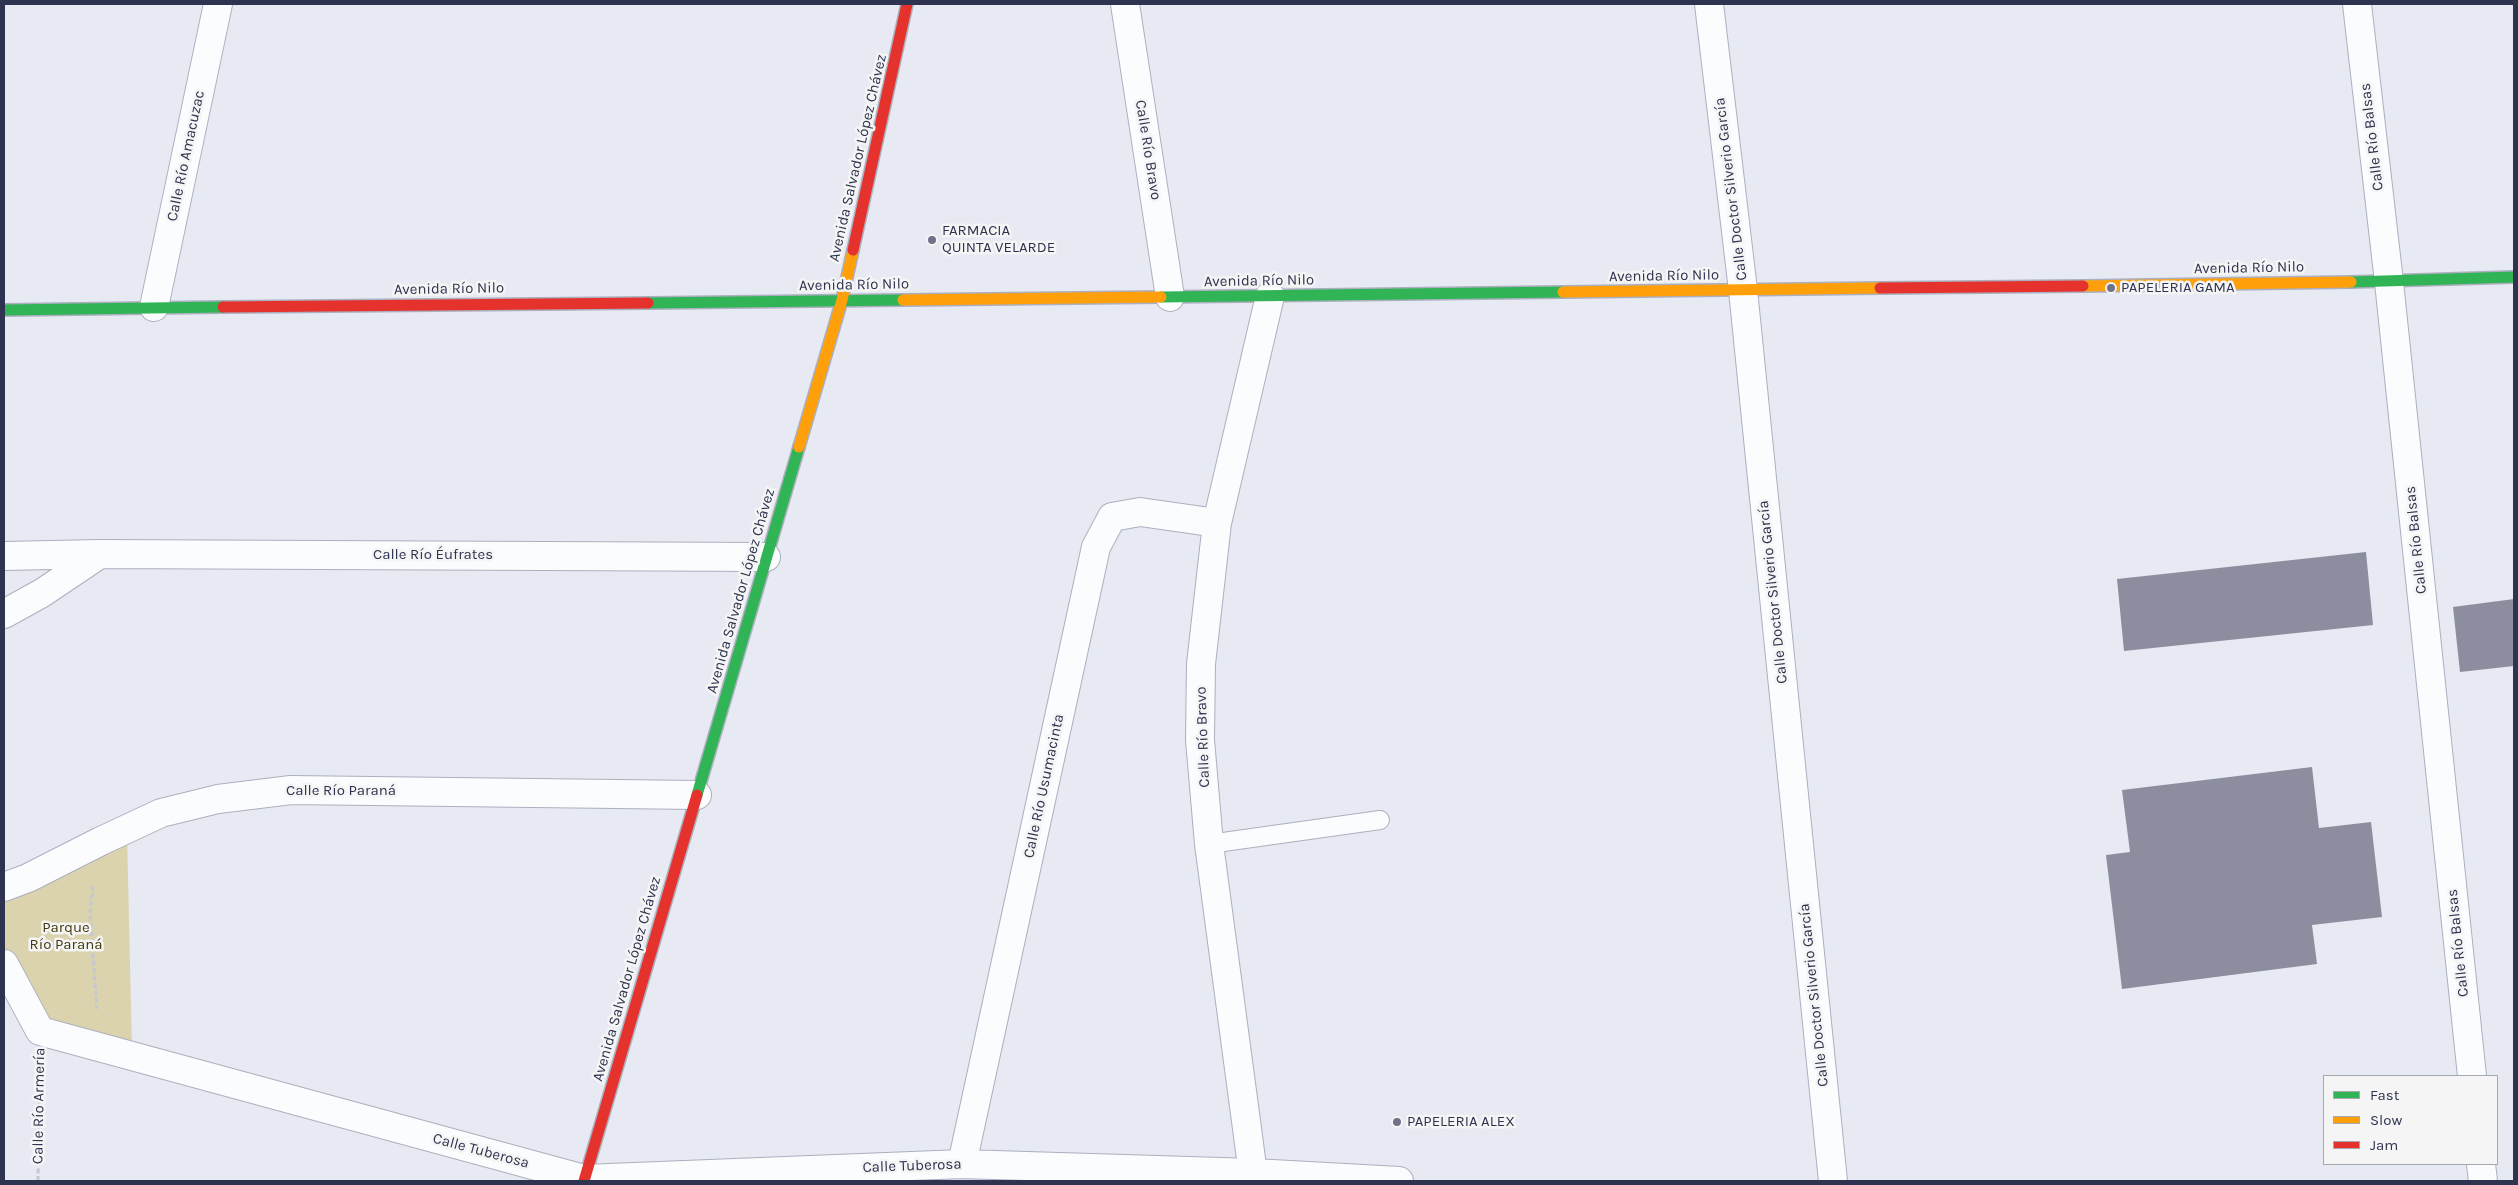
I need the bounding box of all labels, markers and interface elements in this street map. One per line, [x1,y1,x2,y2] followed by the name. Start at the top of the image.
[825,53,891,263] street label: Avenida Salvador López Chávez
[2356,82,2388,192] street label: Calle Río Balsas
[163,89,209,223] street label: Calle Río Amacuzac
[1711,96,1751,282] street label: Calle Doctor Silverio García
[1131,99,1165,201] street label: Calle Río Bravo
[942,222,1055,257] place label: FARMACIA QUINTA VELARDE
[926,234,938,246] marker: FARMACIA QUINTA VELARDE
[2194,258,2304,278] street label: Avenida Río Nilo
[1609,266,1719,286] street label: Avenida Río Nilo
[1204,271,1314,291] street label: Avenida Río Nilo
[799,275,909,295] street label: Avenida Río Nilo
[394,279,504,299] street label: Avenida Río Nilo
[2121,279,2235,297] place label: PAPELERIA GAMA
[2105,282,2117,294] marker: PAPELERIA GAMA
[2401,485,2431,595] street label: Calle Río Balsas
[703,486,779,696] street label: Avenida Salvador López Chávez
[1754,499,1792,685] street label: Calle Doctor Silverio García
[373,546,493,564] street label: Calle Río Éufrates
[1192,686,1214,788] street label: Calle Río Bravo
[1020,712,1068,860] street label: Calle Río Usumacinta
[286,782,396,800] street label: Calle Río Paraná
[589,874,665,1084] street label: Avenida Salvador López Chávez
[2443,888,2473,998] street label: Calle Río Balsas
[1795,902,1833,1088] street label: Calle Doctor Silverio García
[30,919,102,954] park label: Parque Río Paraná
[29,1048,49,1164] street label: Calle Río Armería
[2323,1075,2498,1165] legend
[2370,1086,2399,1104] text: Fast
[2370,1111,2402,1129] text: Slow
[1407,1113,1515,1131] place label: PAPELERIA ALEX
[1391,1116,1403,1128] marker: PAPELERIA ALEX
[431,1129,531,1173] street label: Calle Tuberosa
[2370,1136,2398,1154] text: Jam
[862,1155,962,1177] street label: Calle Tuberosa

